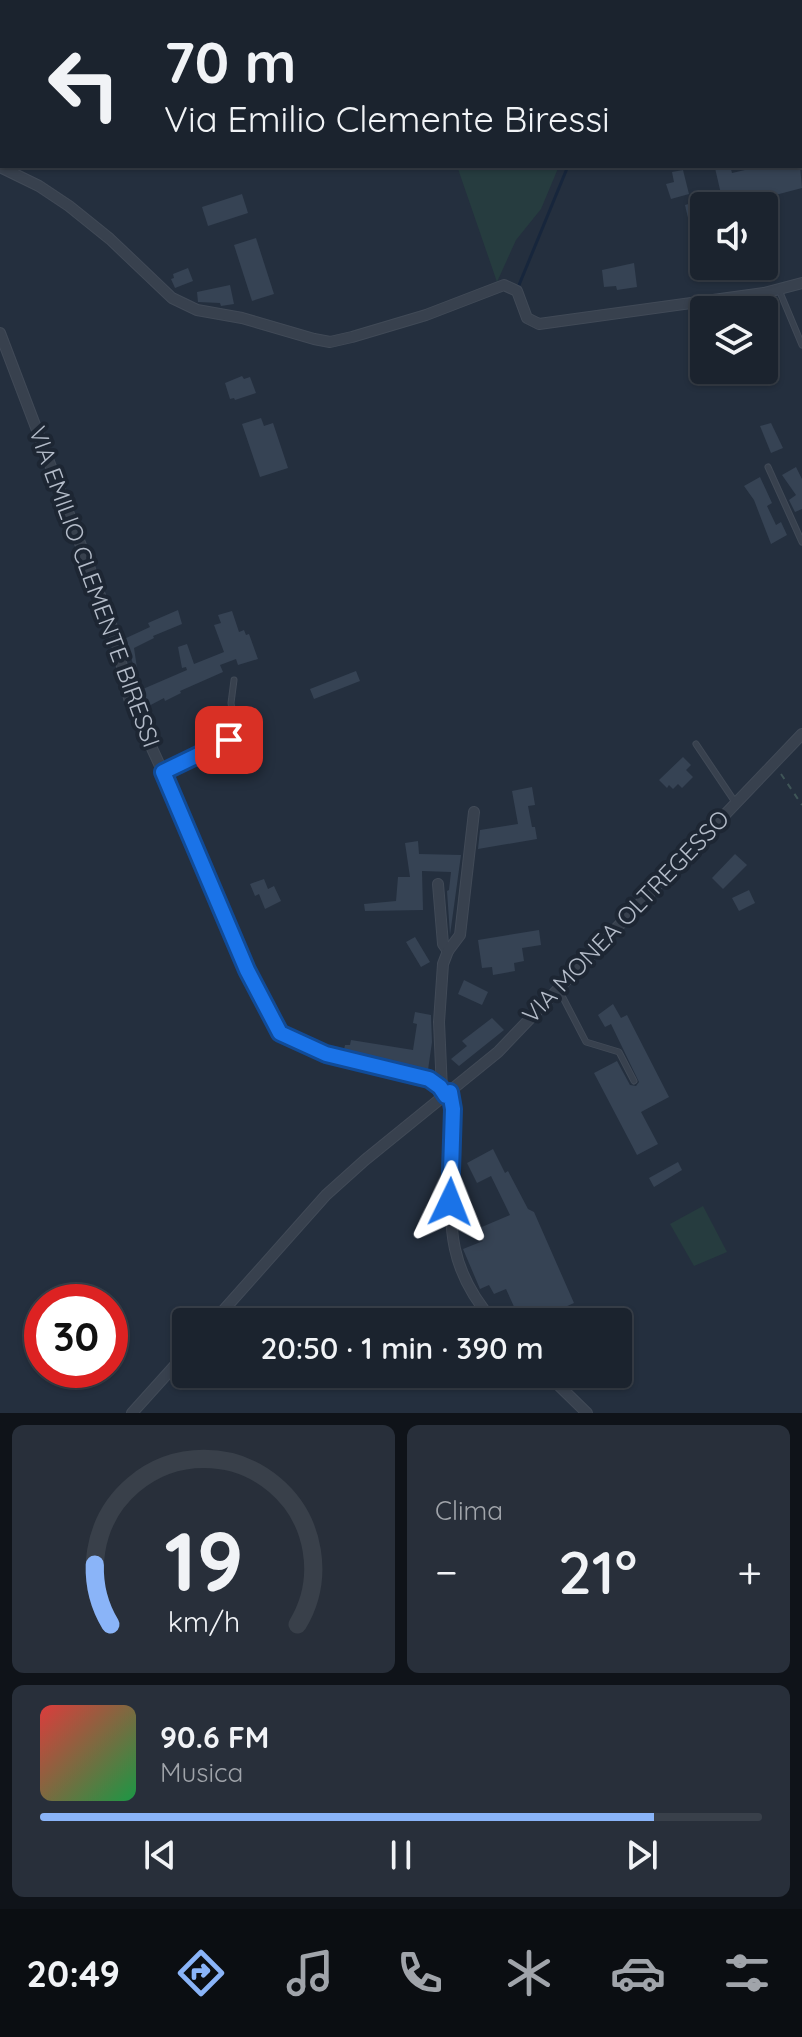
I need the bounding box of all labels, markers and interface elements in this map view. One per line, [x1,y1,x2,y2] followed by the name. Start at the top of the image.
[164,27,296,97] text: 70 m
[32,32,136,136] icon: left
[164,96,610,141] text: Via Emilio Clemente Biressi
[690,192,778,384] map controls
[690,192,778,280] button: sound
[690,296,778,384] button: layers
[23,422,167,751] street label: VIA EMILIO CLEMENTE BIRESSI
[195,706,263,774] pin
[207,718,251,762] icon: arrive
[515,803,735,1029] street label: VIA MONEA OLTREGESSO
[408,1160,492,1244] position arrow
[24,1284,128,1388] speed limit sign: 30
[261,1329,543,1367] text: 20:50 · 1 min · 390 m
[435,1494,503,1527] text: Clima
[164,1508,243,1612] text: 19
[558,1534,637,1609] text: 21°
[435,1544,458,1599] text: −
[737,1544,762,1599] text: +
[167,1603,240,1639] text: km/h
[160,1718,269,1756] text: 90.6 FM
[160,1756,243,1789] text: Musica
[138,1833,182,1877] icon: previous
[379,1833,423,1877] icon: pause
[620,1833,664,1877] icon: next
[173,1945,229,2001] icon: directions
[282,1945,338,2001] icon: music
[392,1945,448,2001] icon: phone
[501,1945,557,2001] icon: climate
[610,1945,666,2001] icon: car
[719,1945,775,2001] icon: filters
[27,1951,120,1996] text: 20:49

